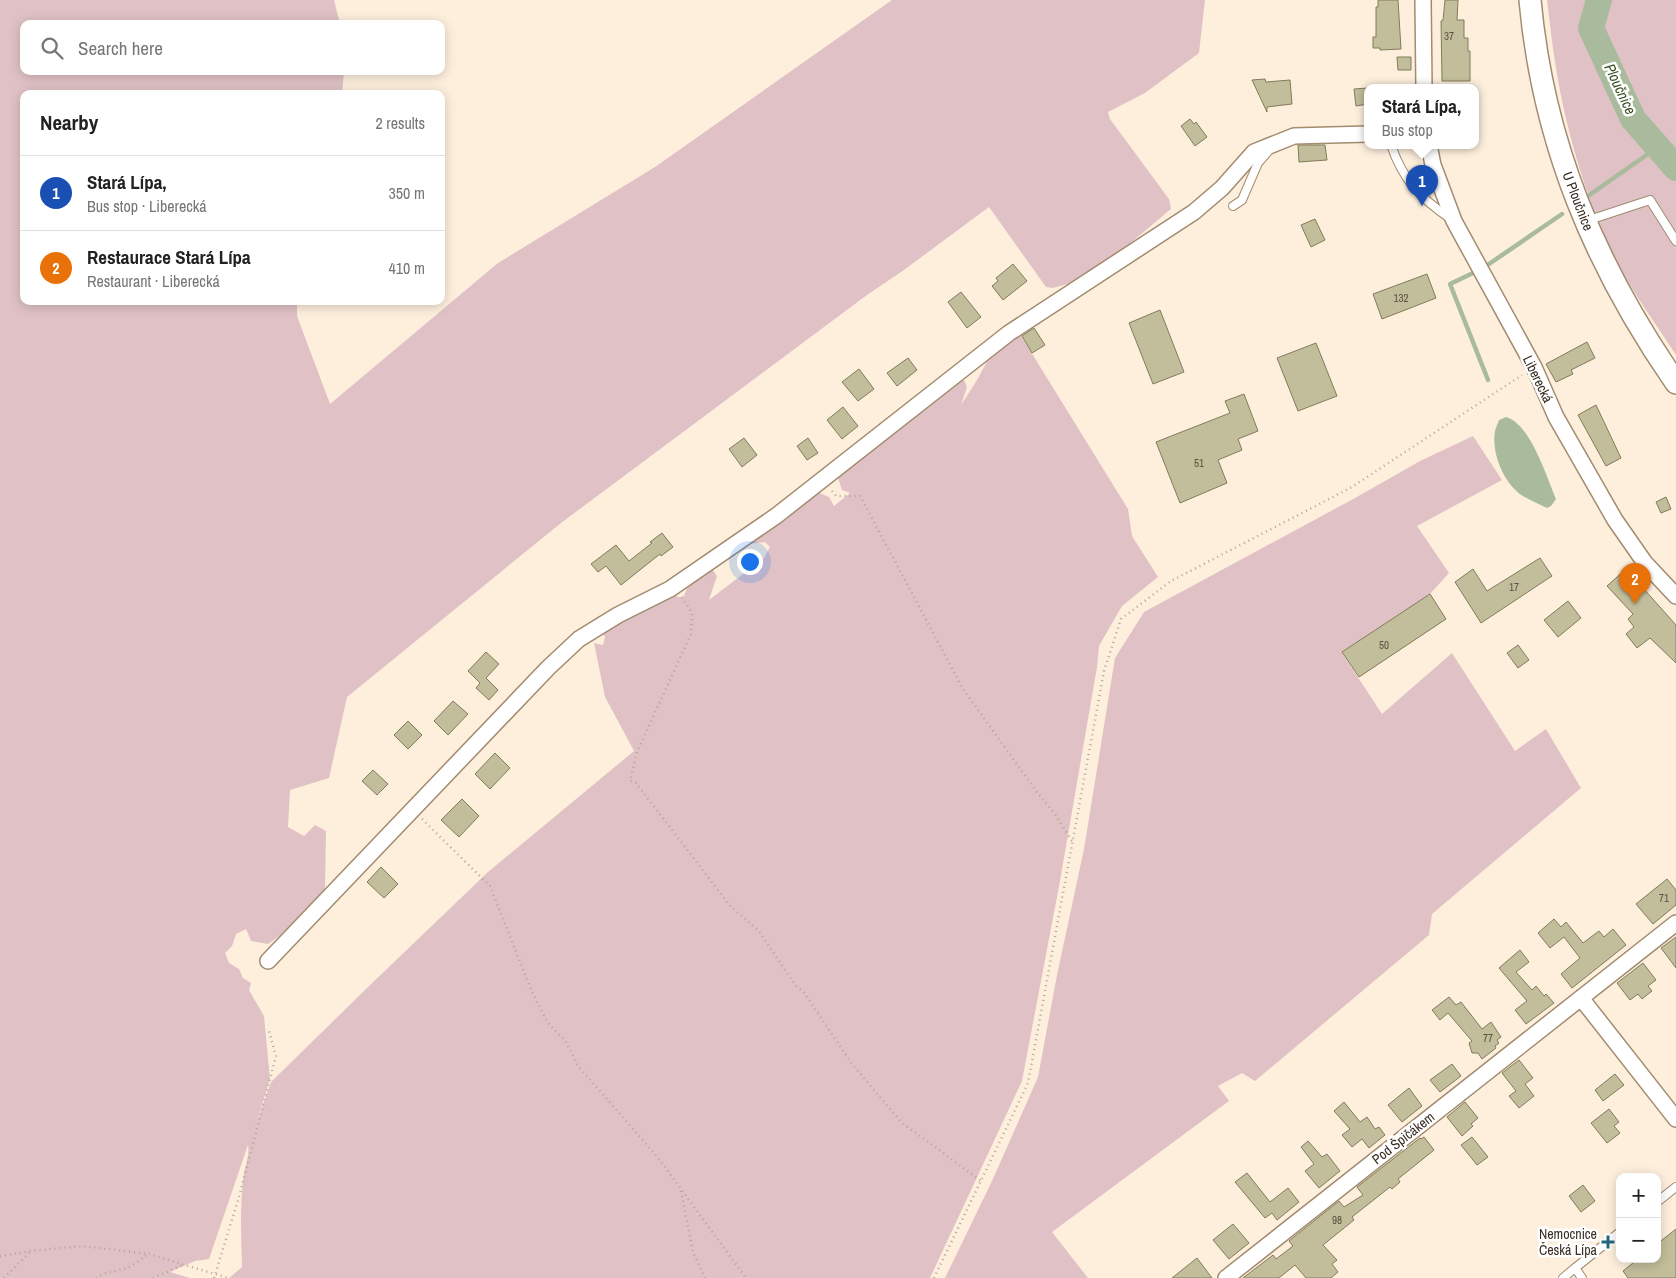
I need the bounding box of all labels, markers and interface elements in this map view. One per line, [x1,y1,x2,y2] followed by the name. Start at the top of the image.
[20,20,445,75] search box
[1444,29,1454,43] house number: 37
[38,34,66,62] icon: search
[78,35,163,61] text: Search here
[1600,60,1641,118] water label: Ploučnice
[1364,84,1479,149] popup
[1382,93,1461,119] text: Stará Lípa,
[40,108,98,137] text: Nearby
[375,112,425,134] text: 2 results
[1382,119,1433,141] text: Bus stop
[1406,165,1438,206] pin: 1
[87,169,167,195] text: Stará Lípa,
[1559,169,1597,233] street label: U Ploučnice
[52,182,60,204] text: 1
[389,182,425,204] text: 350 m
[87,195,207,217] text: Bus stop · Liberecká
[87,244,251,270] text: Restaurace Stará Lípa
[52,257,60,279] text: 2
[389,257,425,279] text: 410 m
[87,270,220,292] text: Restaurant · Liberecká
[1393,291,1409,305] house number: 132
[1519,352,1557,406] street label: Liberecká
[1194,456,1204,470] house number: 51
[737,549,763,575] your location
[1619,563,1651,604] pin: 2
[1509,580,1519,594] house number: 17
[1379,638,1389,652] house number: 50
[1659,891,1669,905] house number: 71
[1483,1031,1493,1045] house number: 77
[1368,1108,1438,1168] street label: Pod Špičákem
[1616,1173,1661,1263] map controls
[1616,1173,1661,1218] button: +
[1332,1213,1342,1227] house number: 98
[1616,1218,1661,1263] button: −
[1539,1225,1598,1259] place label: Nemocnice Česká Lípa
[1601,1235,1615,1249] marker: Nemocnice Česká Lípa

